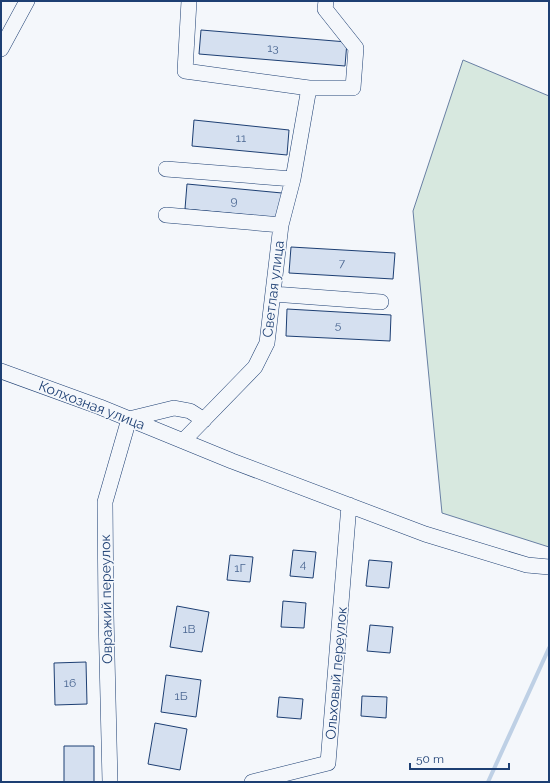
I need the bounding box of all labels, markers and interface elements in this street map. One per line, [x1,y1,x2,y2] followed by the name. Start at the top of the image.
[267,41,279,55] house number: 13
[236,131,246,145] house number: 11
[230,194,238,208] house number: 9
[259,240,287,338] street label: Светлая улица
[339,256,346,270] house number: 7
[335,318,342,332] house number: 5
[37,377,147,433] street label: Колхозная улица
[97,534,115,664] street label: Овражий переулок
[300,557,307,571] house number: 4
[234,561,246,575] house number: 1Г
[322,606,350,740] street label: Ольховый переулок
[182,622,196,636] house number: 1В
[64,676,76,690] house number: 16
[175,689,188,703] house number: 1Б
[410,745,509,771] scale bar
[416,752,444,766] text: 50 m

